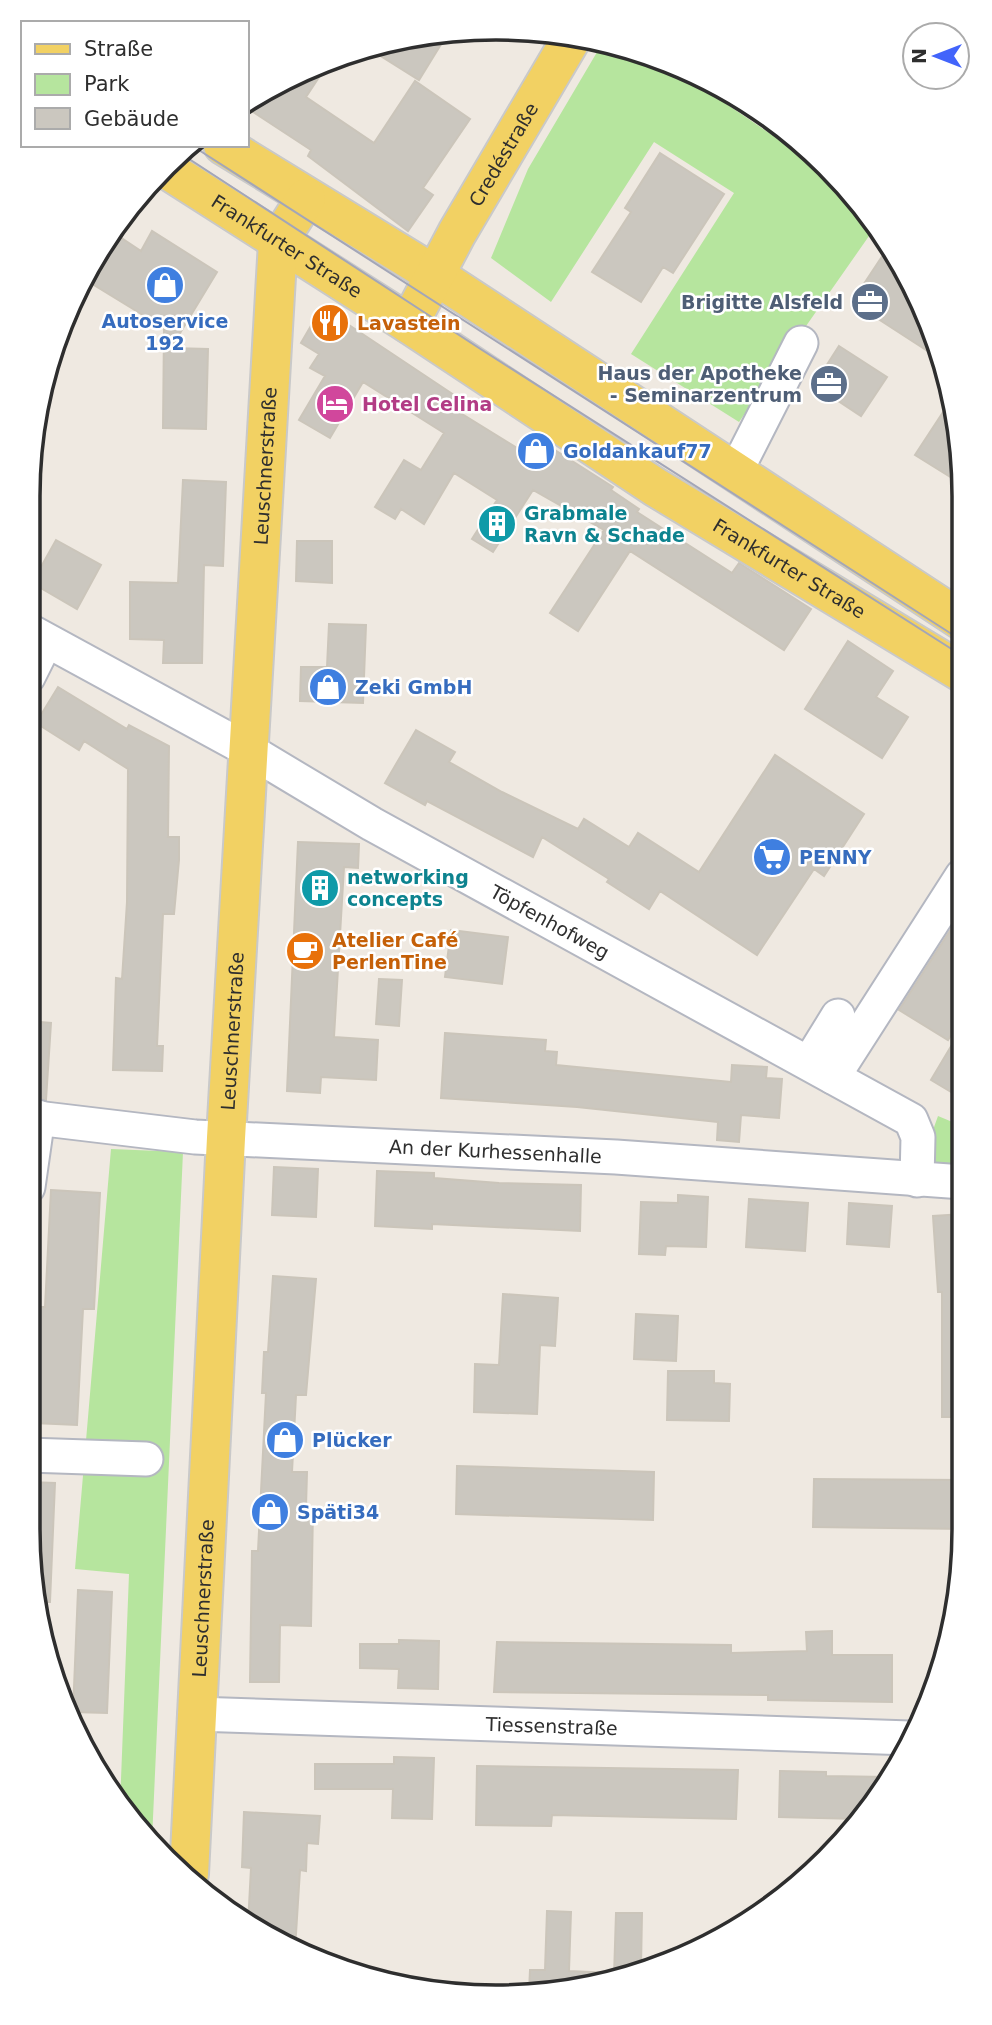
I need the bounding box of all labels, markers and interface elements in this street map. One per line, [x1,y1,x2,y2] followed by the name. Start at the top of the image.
[21,21,248,147] legend
[901,21,971,91] north arrow
[84,37,153,61] text: Straße
[908,48,930,64] text: N
[84,72,130,96] text: Park
[464,99,542,210] street label: Credéstraße
[84,107,179,131] text: Gebäude
[208,190,366,302] street label: Frankfurter Straße
[144,264,186,306] shop icon: Autoservice 192
[849,281,891,323] office icon: Brigitte Alsfeld
[681,291,843,313] place label: Brigitte Alsfeld
[309,302,351,344] restaurant icon: Lavastein
[102,310,228,354] place label: Autoservice 192
[357,312,460,334] place label: Lavastein
[597,362,802,406] place label: Haus der Apotheke - Seminarzentrum
[808,363,850,405] office icon: Haus der Apotheke - Seminarzentrum
[314,383,356,425] hotel icon: Hotel Celina
[249,386,281,546] street label: Leuschnerstraße
[362,393,492,415] place label: Hotel Celina
[515,430,557,472] shop icon: Goldankauf77
[563,440,712,462] place label: Goldankauf77
[524,502,685,546] place label: Grabmale Ravn & Schade
[476,503,518,545] building icon: Grabmale Ravn & Schade
[709,514,870,623] street label: Frankfurter Straße
[307,666,349,708] shop icon: Zeki GmbH
[355,676,472,698] place label: Zeki GmbH
[751,836,793,878] supermarket icon: PENNY
[799,846,872,868] place label: PENNY
[347,866,469,910] place label: networking concepts
[299,867,341,909] building icon: networking concepts
[486,880,613,963] street label: Töpfenhofweg
[332,929,459,973] place label: Atelier Café PerlenTine
[284,930,326,972] cafe icon: Atelier Café PerlenTine
[217,951,248,1111] street label: Leuschnerstraße
[389,1135,602,1167] street label: An der Kurhessenhalle
[264,1419,306,1461] shop icon: Plücker
[312,1429,392,1451] place label: Plücker
[249,1491,291,1533] shop icon: Späti34
[297,1501,379,1523] place label: Späti34
[188,1519,218,1678] street label: Leuschnerstraße
[484,1713,618,1739] street label: Tiessenstraße

